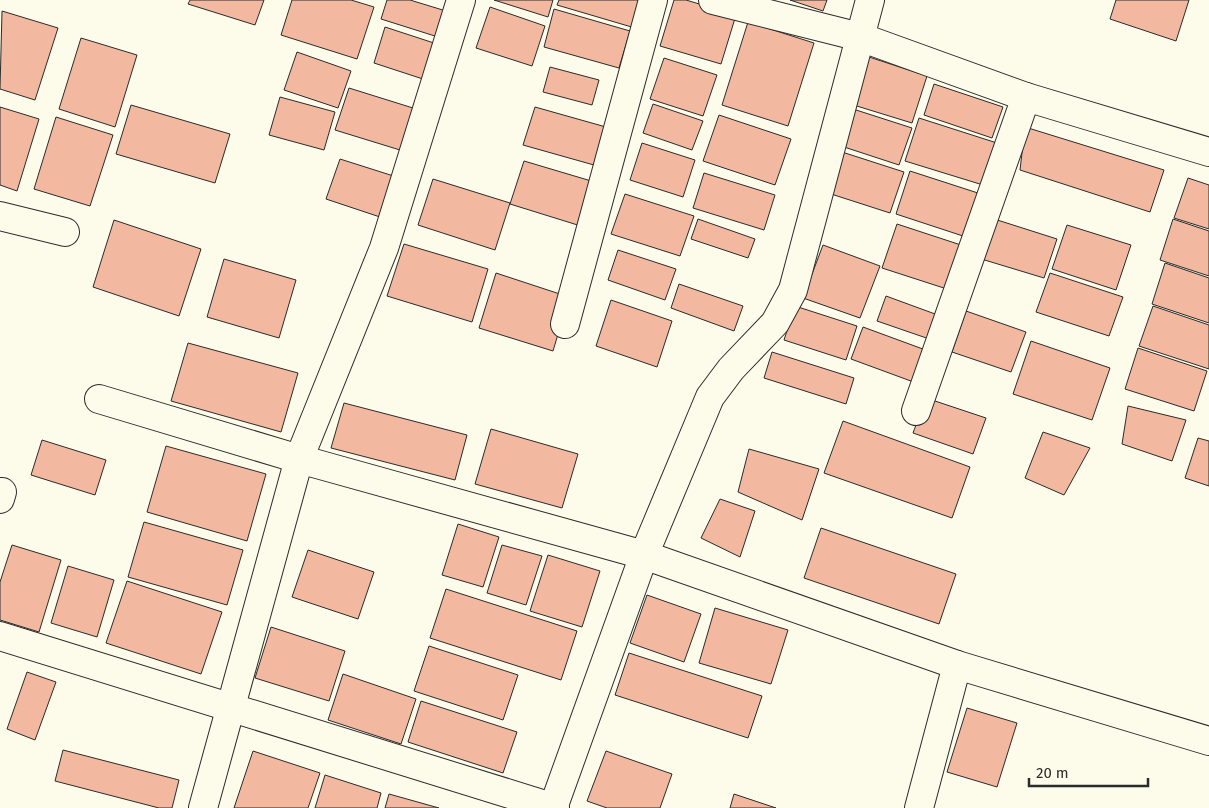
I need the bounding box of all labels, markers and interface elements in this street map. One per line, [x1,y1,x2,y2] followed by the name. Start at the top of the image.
[1029,756,1148,788] scale bar
[1036,764,1069,782] text: 20 m

